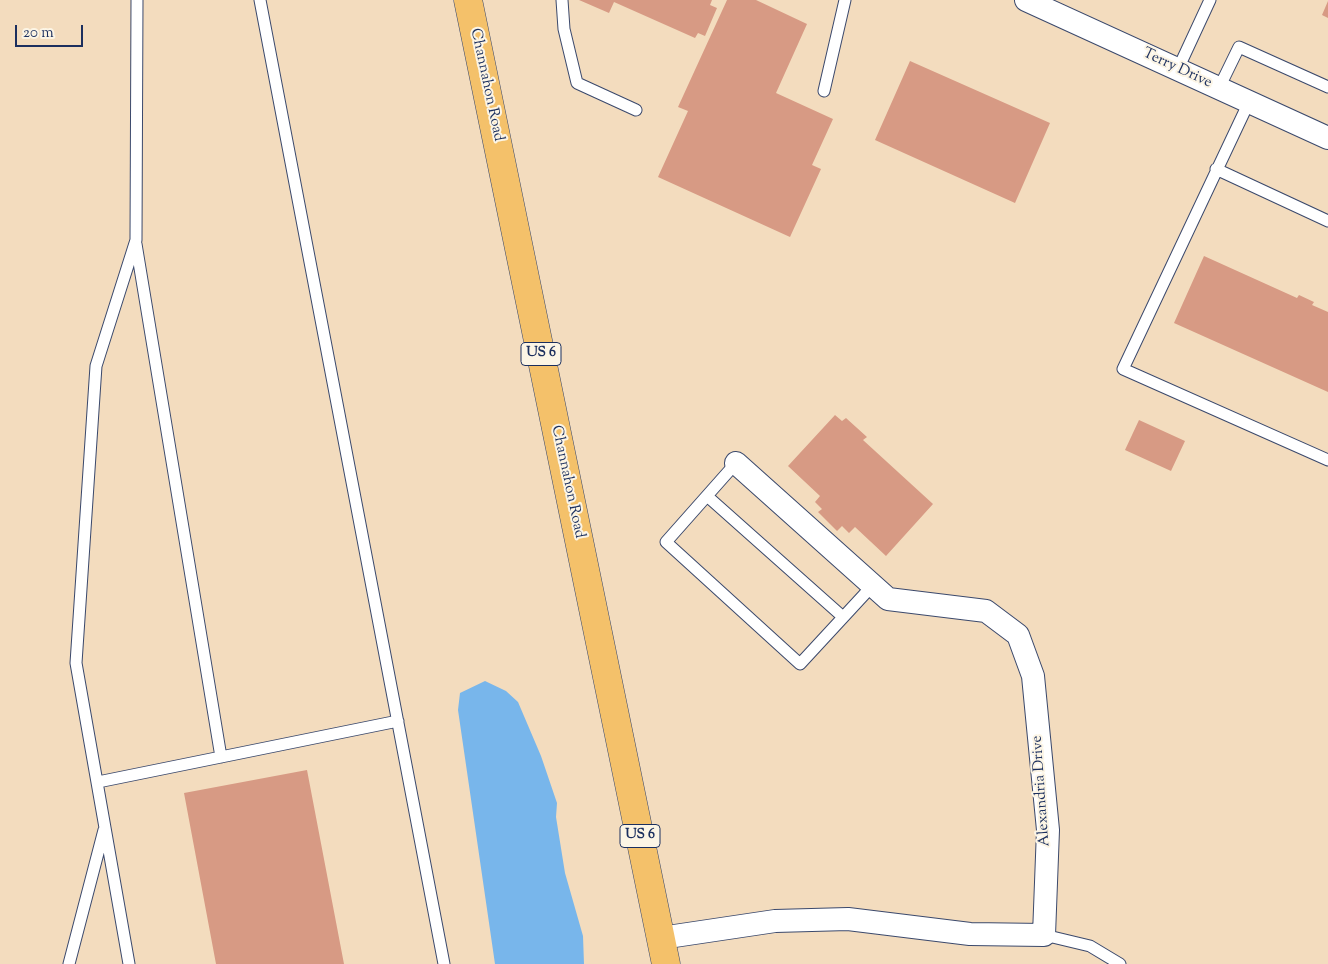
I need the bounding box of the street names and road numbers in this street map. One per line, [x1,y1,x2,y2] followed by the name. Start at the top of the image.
[465,27,507,143] street label: Channahon Road
[1140,45,1214,93] street label: Terry Drive
[521,342,561,366] road number: US 6
[546,424,588,540] street label: Channahon Road
[1029,735,1055,847] street label: Alexandria Drive
[620,824,660,848] road number: US 6

